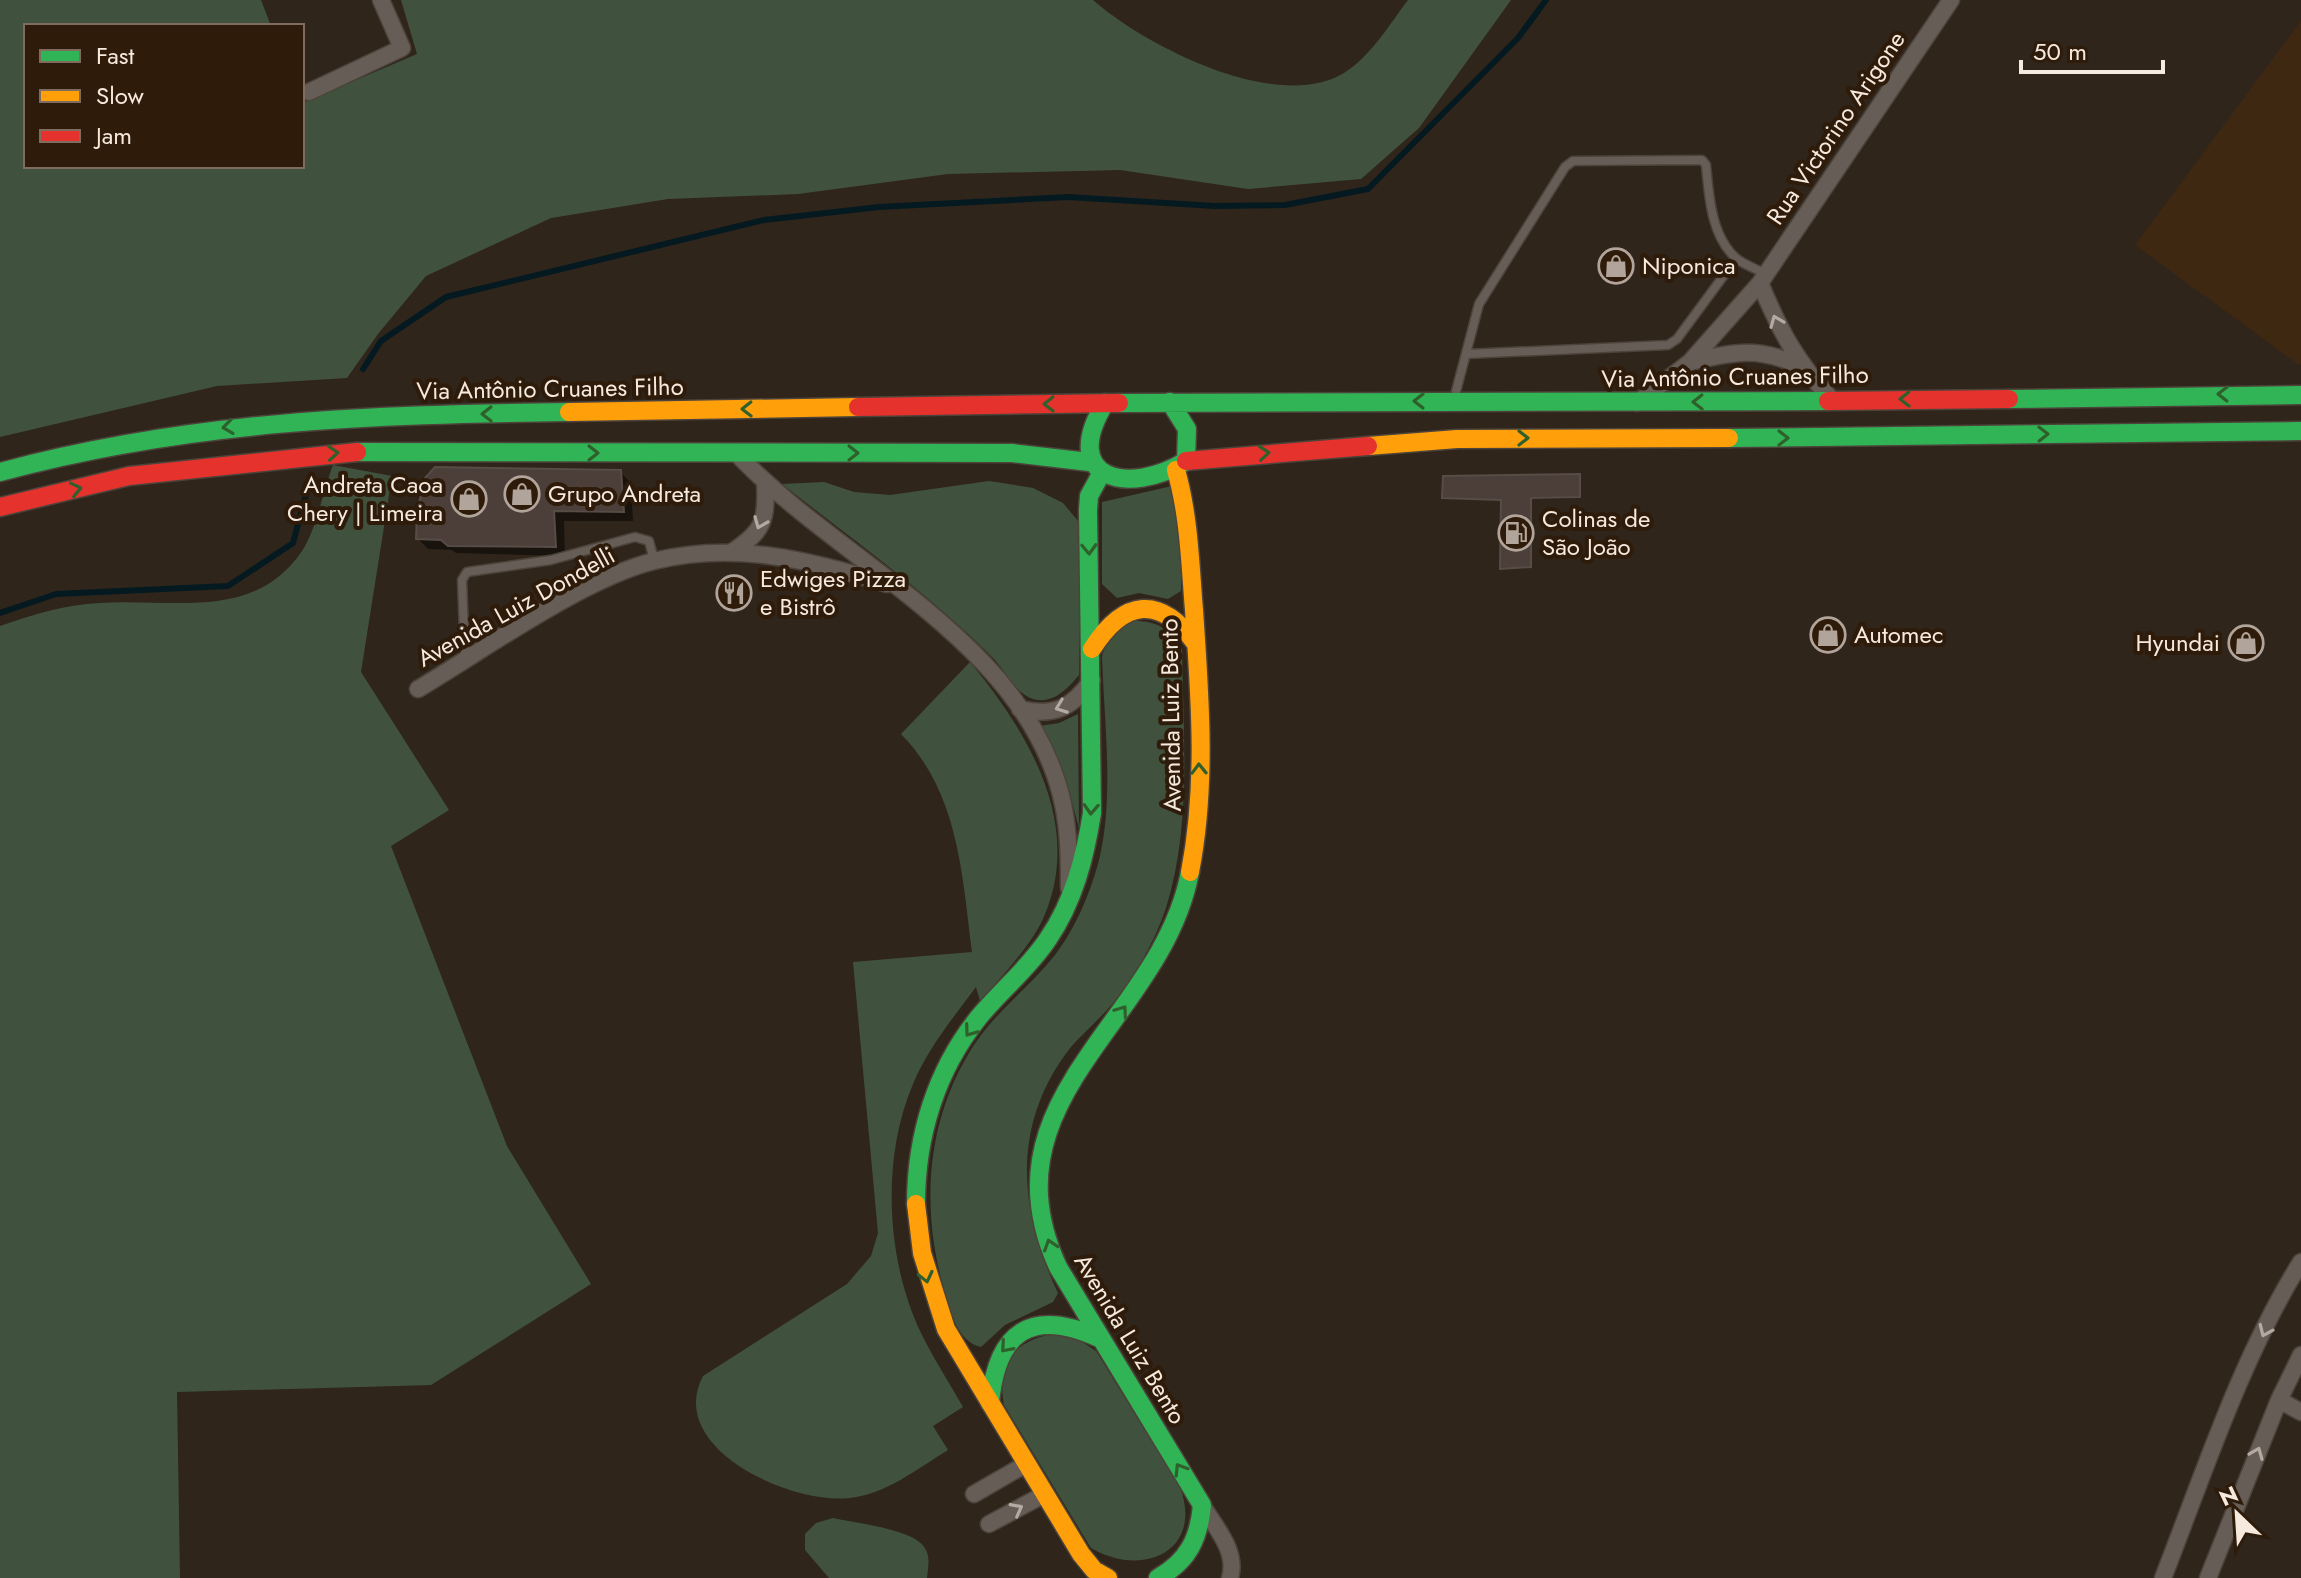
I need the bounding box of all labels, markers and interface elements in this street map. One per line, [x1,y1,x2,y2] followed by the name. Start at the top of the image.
[24,24,304,168] legend
[1758,24,1913,231] street label: Rua Victorino Arigone
[2021,24,2163,74] scale bar
[2033,34,2087,69] text: 50 m
[96,38,134,73] text: Fast
[96,78,144,113] text: Slow
[93,118,132,153] text: Jam
[1597,247,1635,285] shop icon: Niponica
[1642,248,1735,283] place label: Niponica
[1769,315,1786,329] one-way arrow
[1601,357,1869,396] street label: Via Antônio Cruanes Filho
[416,369,684,408] street label: Via Antônio Cruanes Filho
[2216,386,2229,403] one-way arrow
[1898,390,1911,408] one-way arrow
[1412,392,1425,410] one-way arrow
[1691,394,1704,411] one-way arrow
[1042,395,1055,412] one-way arrow
[740,401,753,418] one-way arrow
[480,405,493,423] one-way arrow
[221,418,235,435] one-way arrow
[2037,425,2050,443] one-way arrow
[1777,429,1790,447] one-way arrow
[1517,430,1530,447] one-way arrow
[587,444,600,462] one-way arrow
[847,444,860,462] one-way arrow
[327,445,340,462] one-way arrow
[1258,445,1271,462] one-way arrow
[287,467,443,530] place label: Andreta Caoa Chery | Limeira
[503,475,541,513] shop icon: Grupo Andreta
[548,476,701,511] place label: Grupo Andreta
[450,480,488,518] shop icon: Andreta Caoa Chery | Limeira
[68,481,82,498] one-way arrow
[1542,501,1650,564] place label: Colinas de São João
[1497,514,1535,552] fuel station icon: Colinas de São João
[753,516,770,530] one-way arrow
[411,538,621,675] street label: Avenida Luiz Dondelli
[1080,543,1097,556] one-way arrow
[760,561,906,624] place label: Edwiges Pizza e Bistrô
[715,574,753,612] restaurant icon: Edwiges Pizza e Bistrô
[1809,616,1847,654] shop icon: Automec
[1854,617,1943,652] place label: Automec
[1151,618,1190,812] street label: Avenida Luiz Bento
[2227,624,2265,662] shop icon: Hyundai
[2136,625,2220,660] place label: Hyundai
[1055,697,1069,714] one-way arrow
[1190,762,1208,775] one-way arrow
[1083,803,1100,816] one-way arrow
[1112,1005,1127,1019] one-way arrow
[965,1022,980,1037] one-way arrow
[1043,1238,1059,1252] one-way arrow
[1066,1247,1195,1431] street label: Avenida Luiz Bento
[917,1270,934,1284] one-way arrow
[2259,1323,2275,1337] one-way arrow
[1001,1338,1016,1353] one-way arrow
[2247,1447,2264,1461] one-way arrow
[1174,1463,1190,1478] one-way arrow
[2197,1474,2277,1554] north arrow
[2214,1478,2243,1514] text: N
[1009,1503,1023,1518] one-way arrow

